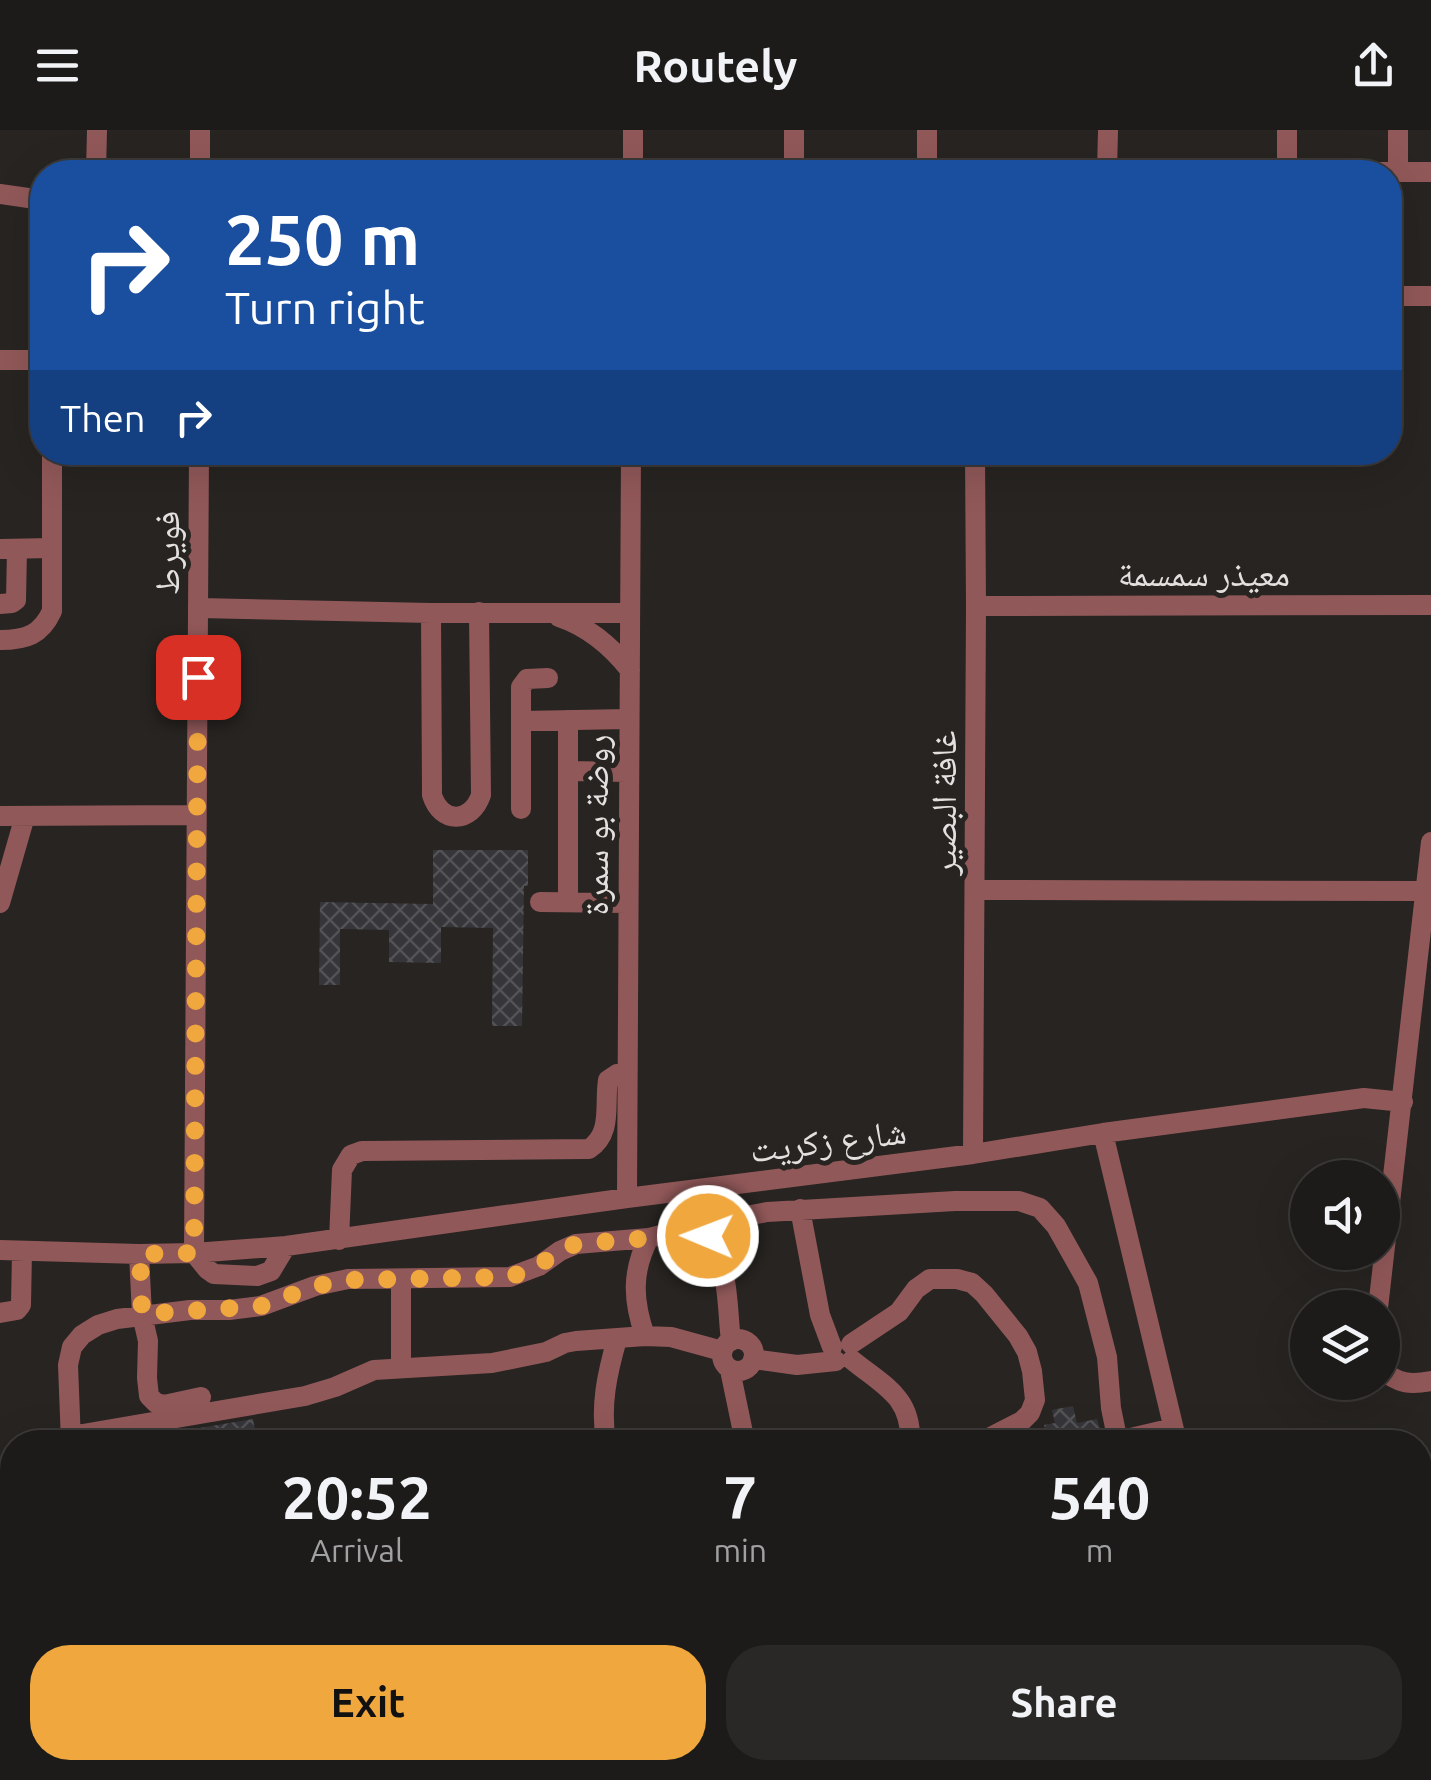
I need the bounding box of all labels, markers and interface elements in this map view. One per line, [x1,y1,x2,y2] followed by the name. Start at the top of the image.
[30,38,85,93] icon: menu
[1346,38,1401,93] icon: share
[634,40,797,91] text: Routely
[60,200,190,330] icon: right
[225,200,420,278] text: 250 m
[225,282,425,333] text: Turn right
[166,390,221,445] icon: right
[60,397,146,439] text: Then
[146,511,187,595] street label: فويرط
[1118,553,1290,594] street label: معيذر سمسمة
[156,635,241,720] pin
[171,650,226,705] icon: arrive
[923,730,964,877] street label: غافة البصير
[575,734,616,916] street label: روضة بو سمرة
[747,1111,909,1172] street label: شارع زكريت
[1290,1160,1400,1400] map controls
[1290,1160,1400,1270] button: sound
[656,1184,760,1288] position arrow
[1290,1290,1400,1400] button: layers
[282,1463,432,1530] text: 20:52
[723,1463,757,1530] text: 7
[1049,1463,1150,1530] text: 540
[310,1532,403,1568] text: Arrival
[713,1532,767,1568] text: min
[1086,1532,1113,1568] text: m
[30,1645,706,1760] button: Exit
[726,1645,1402,1760] button: Share

